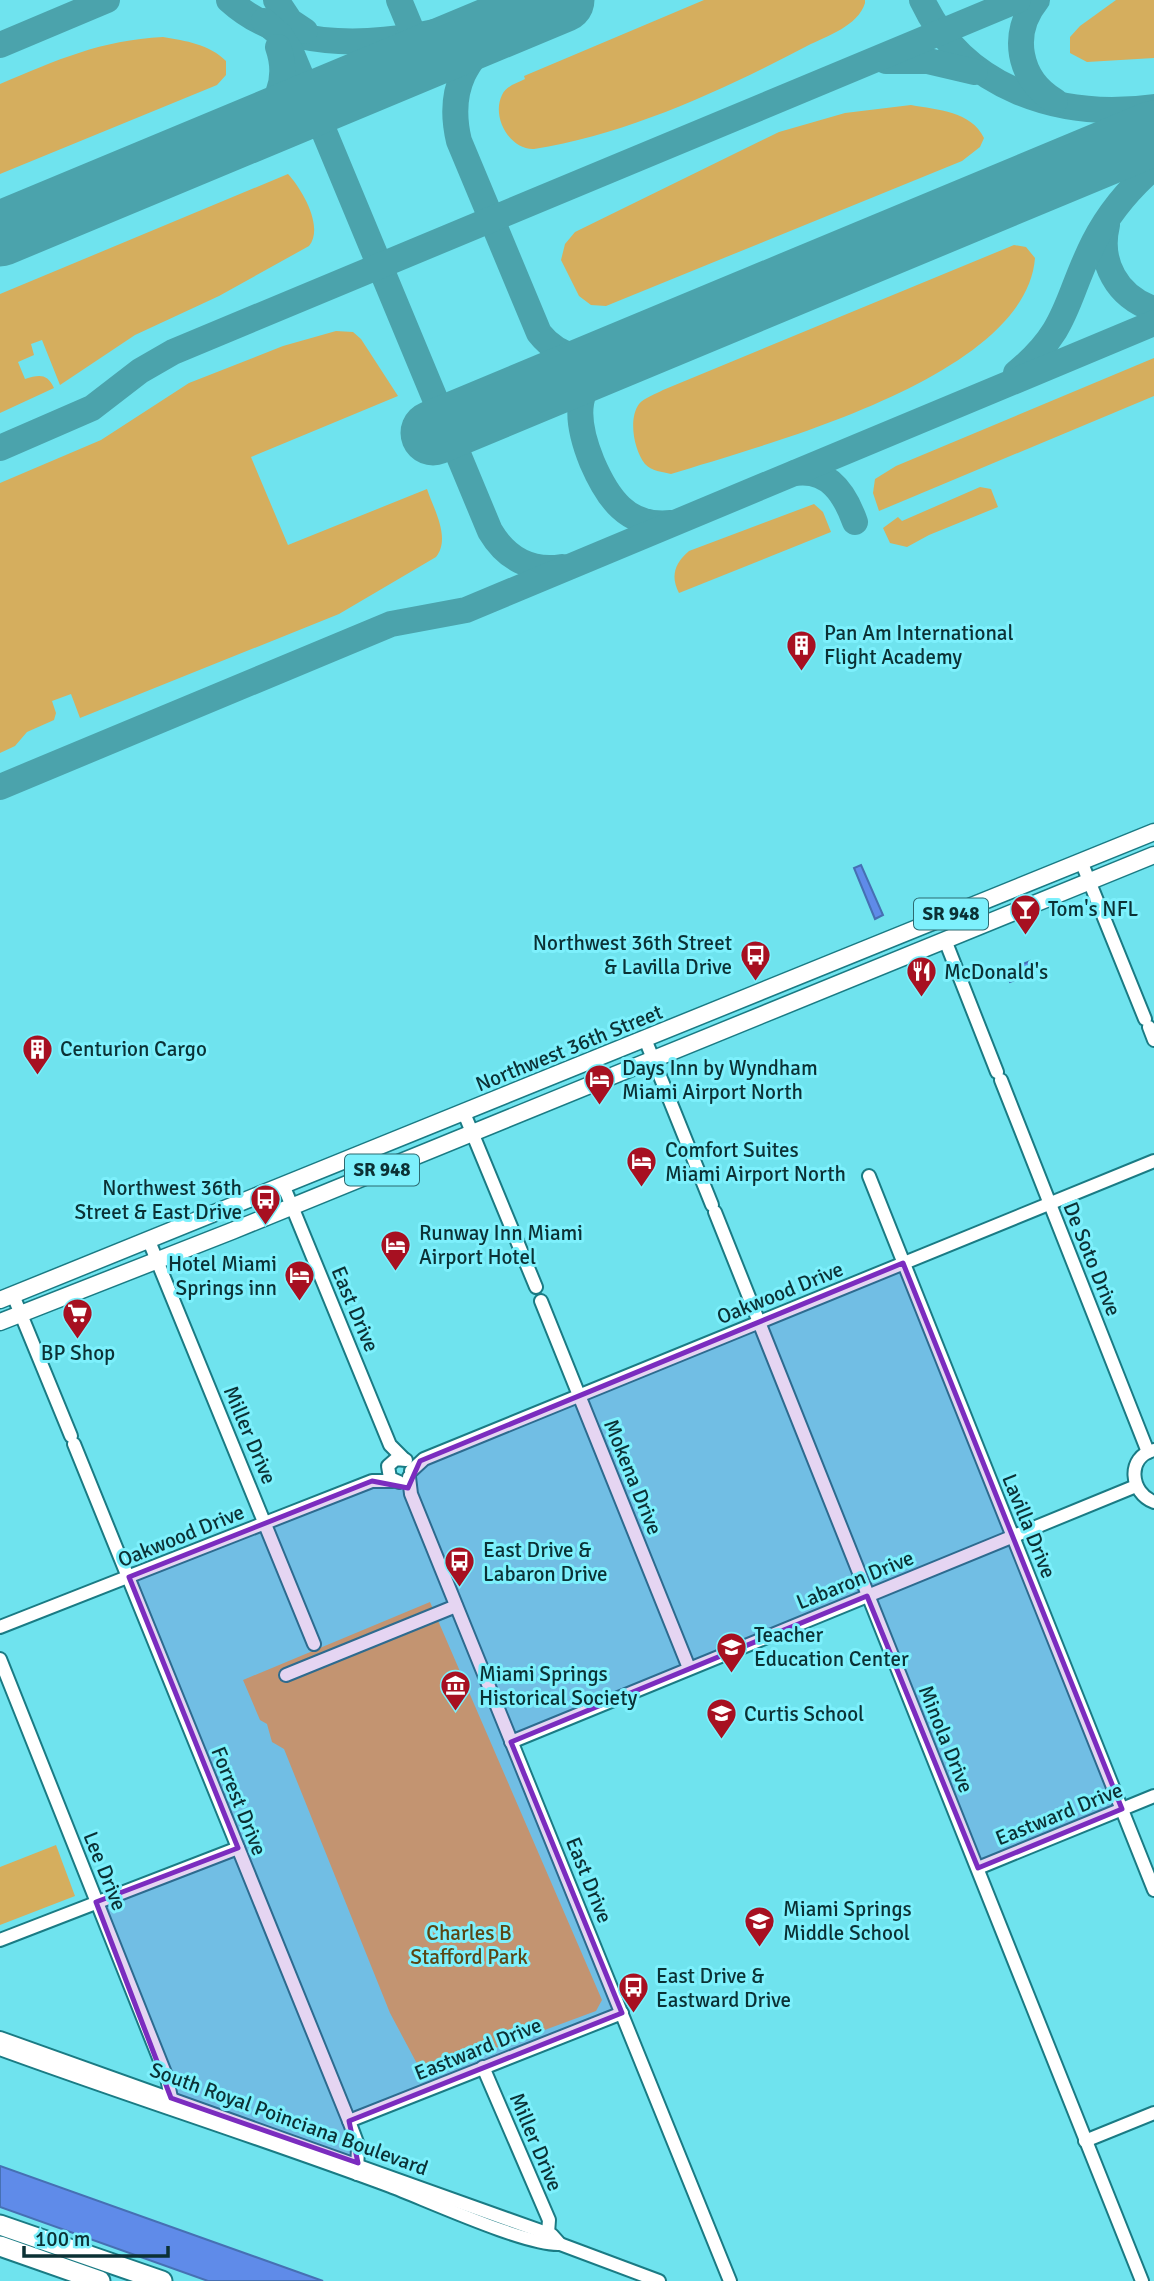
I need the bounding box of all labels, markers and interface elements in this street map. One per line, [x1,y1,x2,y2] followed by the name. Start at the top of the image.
[824,620,1014,670] place label: Pan Am International Flight Academy
[784,628,818,672] building icon: Pan Am International Flight Academy
[1008,892,1042,936] bar icon: Tom's NFL
[1048,896,1139,922] place label: Tom's NFL
[914,898,988,930] road number: SR 948
[533,930,732,980] place label: Northwest 36th Street & Lavilla Drive
[738,938,772,982] bus stop icon: Northwest 36th Street & Lavilla Drive
[904,955,938,999] restaurant icon: McDonald's
[944,959,1048,985] place label: McDonald's
[472,999,666,1097] street label: Northwest 36th Street
[20,1032,54,1076] building icon: Centurion Cargo
[60,1036,207,1062] place label: Centurion Cargo
[622,1055,818,1105] place label: Days Inn by Wyndham Miami Airport North
[582,1063,616,1107] hotel icon: Days Inn by Wyndham Miami Airport North
[665,1137,846,1187] place label: Comfort Suites Miami Airport North
[625,1145,659,1189] hotel icon: Comfort Suites Miami Airport North
[345,1154,419,1186] road number: SR 948
[74,1175,242,1225] place label: Northwest 36th Street & East Drive
[248,1183,282,1227] bus stop icon: Northwest 36th Street & East Drive
[1057,1198,1127,1320] street label: De Soto Drive
[419,1220,583,1270] place label: Runway Inn Miami Airport Hotel
[379,1228,413,1272] hotel icon: Runway Inn Miami Airport Hotel
[168,1251,277,1301] place label: Hotel Miami Springs inn
[713,1256,847,1330] street label: Oakwood Drive
[283,1259,317,1303] hotel icon: Hotel Miami Springs inn
[325,1262,385,1356] street label: East Drive
[61,1296,95,1340] supermarket icon: BP Shop
[41,1340,115,1366] place label: BP Shop
[218,1382,282,1488] street label: Miller Drive
[598,1415,668,1539] street label: Mokena Drive
[996,1470,1062,1582] street label: Lavilla Drive
[114,1499,248,1573] street label: Oakwood Drive
[483,1537,607,1587] place label: East Drive & Labaron Drive
[443,1545,477,1589] bus stop icon: East Drive & Labaron Drive
[792,1545,918,1615] street label: Labaron Drive
[754,1622,909,1672] place label: Teacher Education Center
[714,1630,748,1674] school or university icon: Teacher Education Center
[479,1661,638,1711] place label: Miami Springs Historical Society
[439,1669,473,1713] museum icon: Miami Springs Historical Society
[913,1682,979,1796] street label: Minola Drive
[704,1697,738,1741] school or university icon: Curtis School
[744,1701,864,1727] place label: Curtis School
[205,1743,273,1859] street label: Forrest Drive
[992,1777,1126,1851] street label: Eastward Drive
[77,1828,133,1914] street label: Lee Drive
[560,1833,618,1927] street label: East Drive
[783,1896,912,1946] place label: Miami Springs Middle School
[743,1904,777,1948] school or university icon: Miami Springs Middle School
[410,1920,528,1970] park label: Charles B Stafford Park
[656,1963,791,2013] place label: East Drive & Eastward Drive
[616,1971,650,2015] bus stop icon: East Drive & Eastward Drive
[411,2012,545,2086] street label: Eastward Drive
[146,2056,432,2182] street label: South Royal Poinciana Boulevard
[504,2089,568,2195] street label: Miller Drive
[24,2214,168,2258] scale bar
[35,2226,90,2252] text: 100 m

